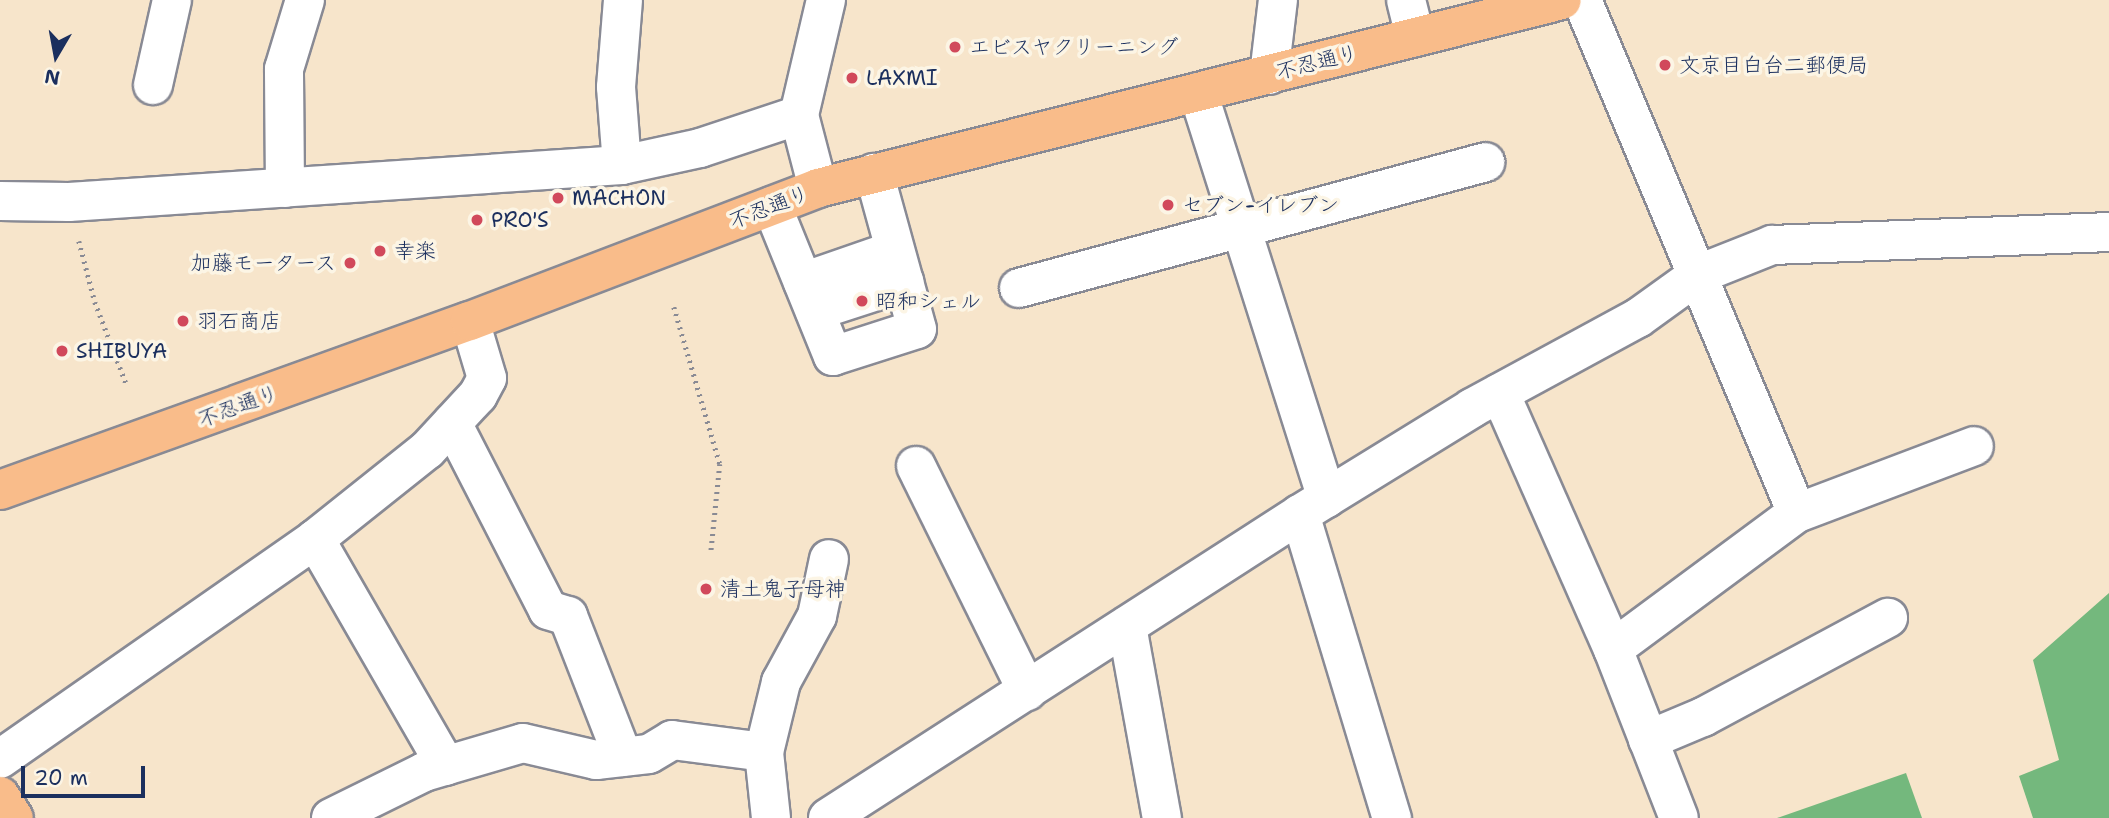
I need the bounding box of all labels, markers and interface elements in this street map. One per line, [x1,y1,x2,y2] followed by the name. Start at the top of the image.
[21,21,91,91] north arrow
[969,34,1179,60] place label: エビスヤクリーニング
[947,39,963,55] marker: エビスヤクリーニング
[1273,40,1361,84] street label: 不忍通り
[1679,52,1868,78] place label: 文京目白台二郵便局
[1657,57,1673,73] marker: 文京目白台二郵便局
[43,64,62,91] text: N
[866,65,938,91] place label: LAXMI
[844,70,860,86] marker: LAXMI
[725,180,813,234] street label: 不忍通り
[572,185,666,211] place label: MACHON
[550,190,566,206] marker: MACHON
[1182,192,1339,218] place label: セブン-イレブン
[1160,197,1176,213] marker: セブン-イレブン
[491,207,549,233] place label: PRO'S
[469,212,485,228] marker: PRO'S
[394,238,436,264] place label: 幸楽
[372,243,388,259] marker: 幸楽
[189,250,336,276] place label: 加藤モータース
[342,255,358,271] marker: 加藤モータース
[876,288,981,314] place label: 昭和シェル
[854,293,870,309] marker: 昭和シェル
[197,308,281,334] place label: 羽石商店
[175,313,191,329] marker: 羽石商店
[76,338,167,364] place label: SHIBUYA
[54,343,70,359] marker: SHIBUYA
[194,380,282,432] street label: 不忍通り
[720,576,846,602] place label: 清土鬼子母神
[698,581,714,597] marker: 清土鬼子母神
[24,752,149,796] scale bar
[34,764,88,792] text: 20 m

